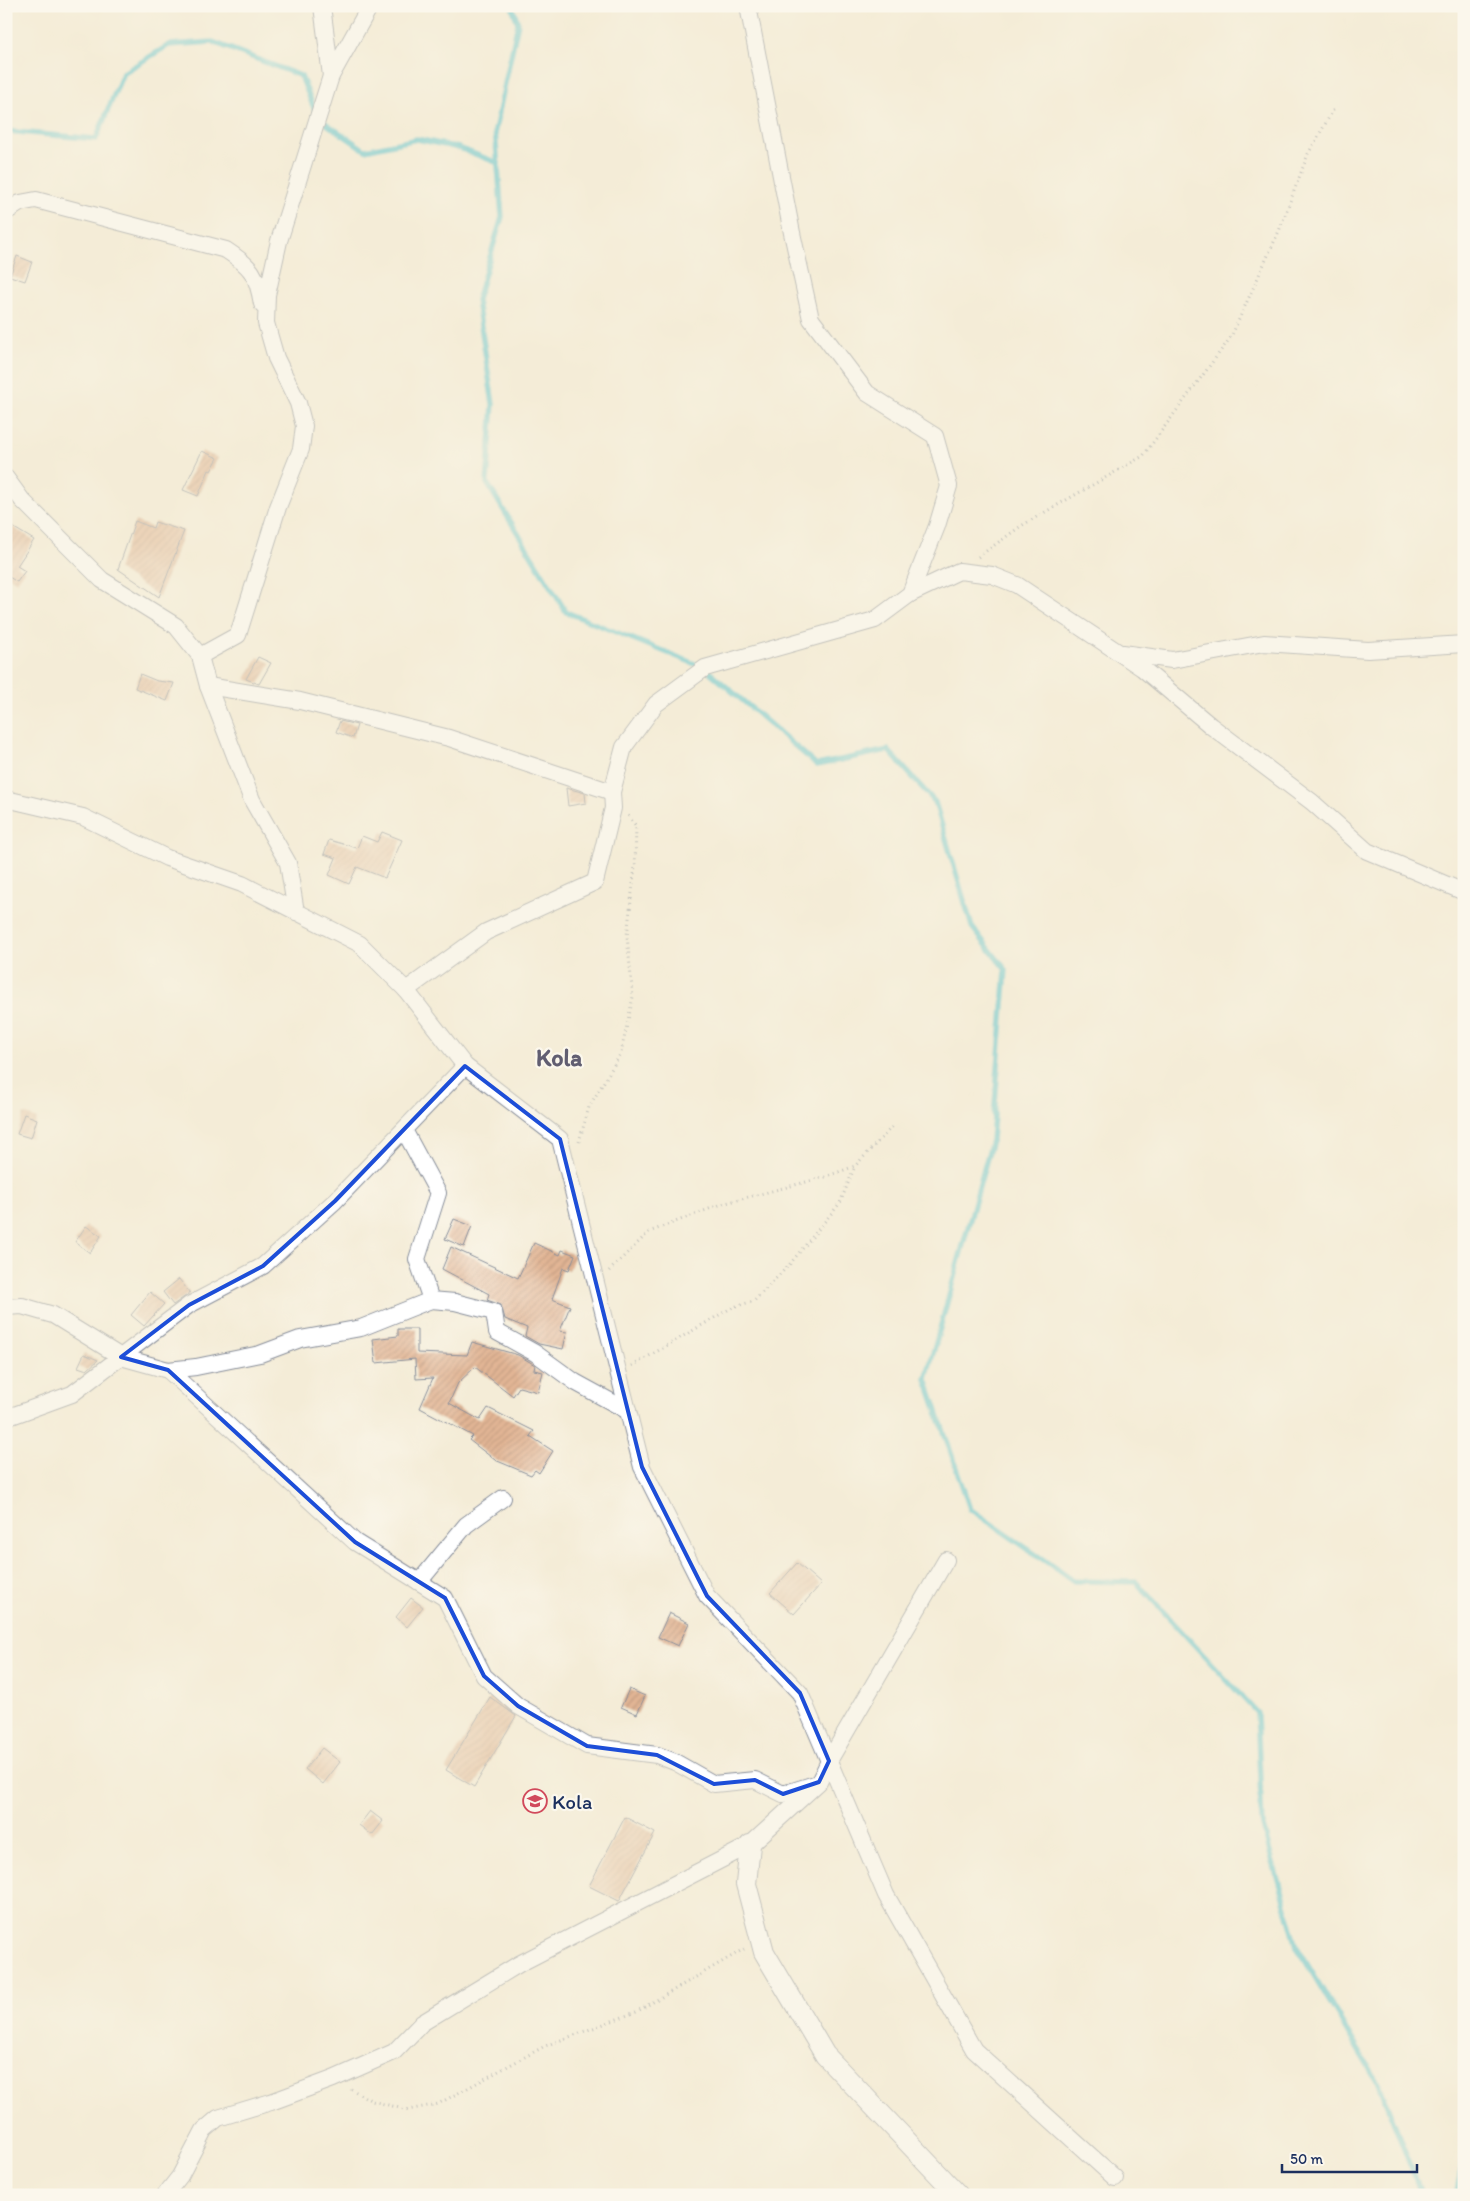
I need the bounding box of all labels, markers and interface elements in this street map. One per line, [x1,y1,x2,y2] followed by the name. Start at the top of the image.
[536,1043,582,1072] district label: Kola
[522,1788,548,1814] school or university icon: Kola
[552,1789,592,1814] place label: Kola
[1282,2141,1418,2173] scale bar
[1290,2150,1323,2168] text: 50 m

